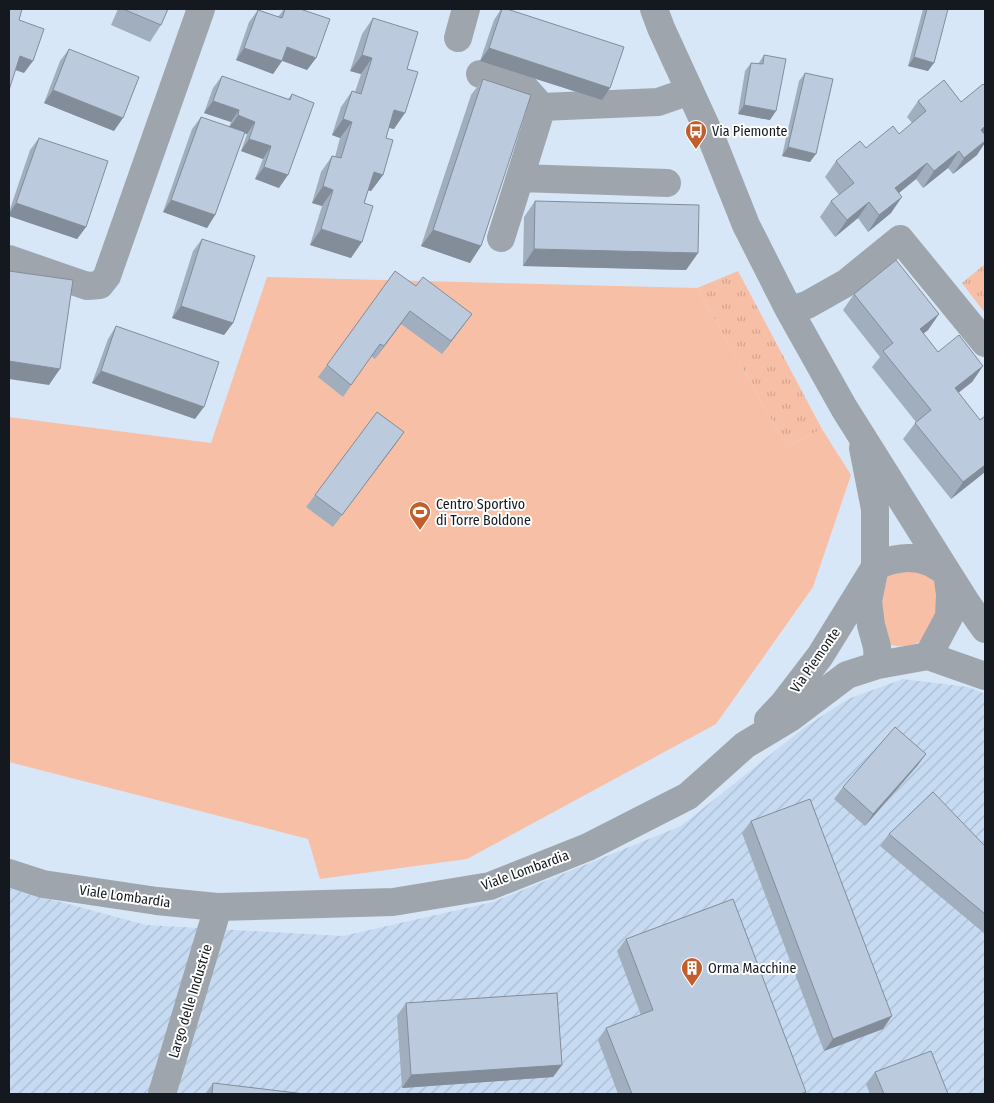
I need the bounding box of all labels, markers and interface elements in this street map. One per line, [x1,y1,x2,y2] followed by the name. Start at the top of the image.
[684,119,708,150] bus stop icon: Via Piemonte
[712,123,787,140] place label: Via Piemonte
[436,496,531,529] place label: Centro Sportivo di Torre Boldone
[408,500,432,531] sports icon: Centro Sportivo di Torre Boldone
[787,624,844,696] street label: Via Piemonte
[479,847,571,894] street label: Viale Lombardia
[78,882,172,911] street label: Viale Lombardia
[165,942,216,1060] street label: Largo delle Industrie
[680,956,704,987] building icon: Orma Macchine
[708,960,796,977] place label: Orma Macchine

